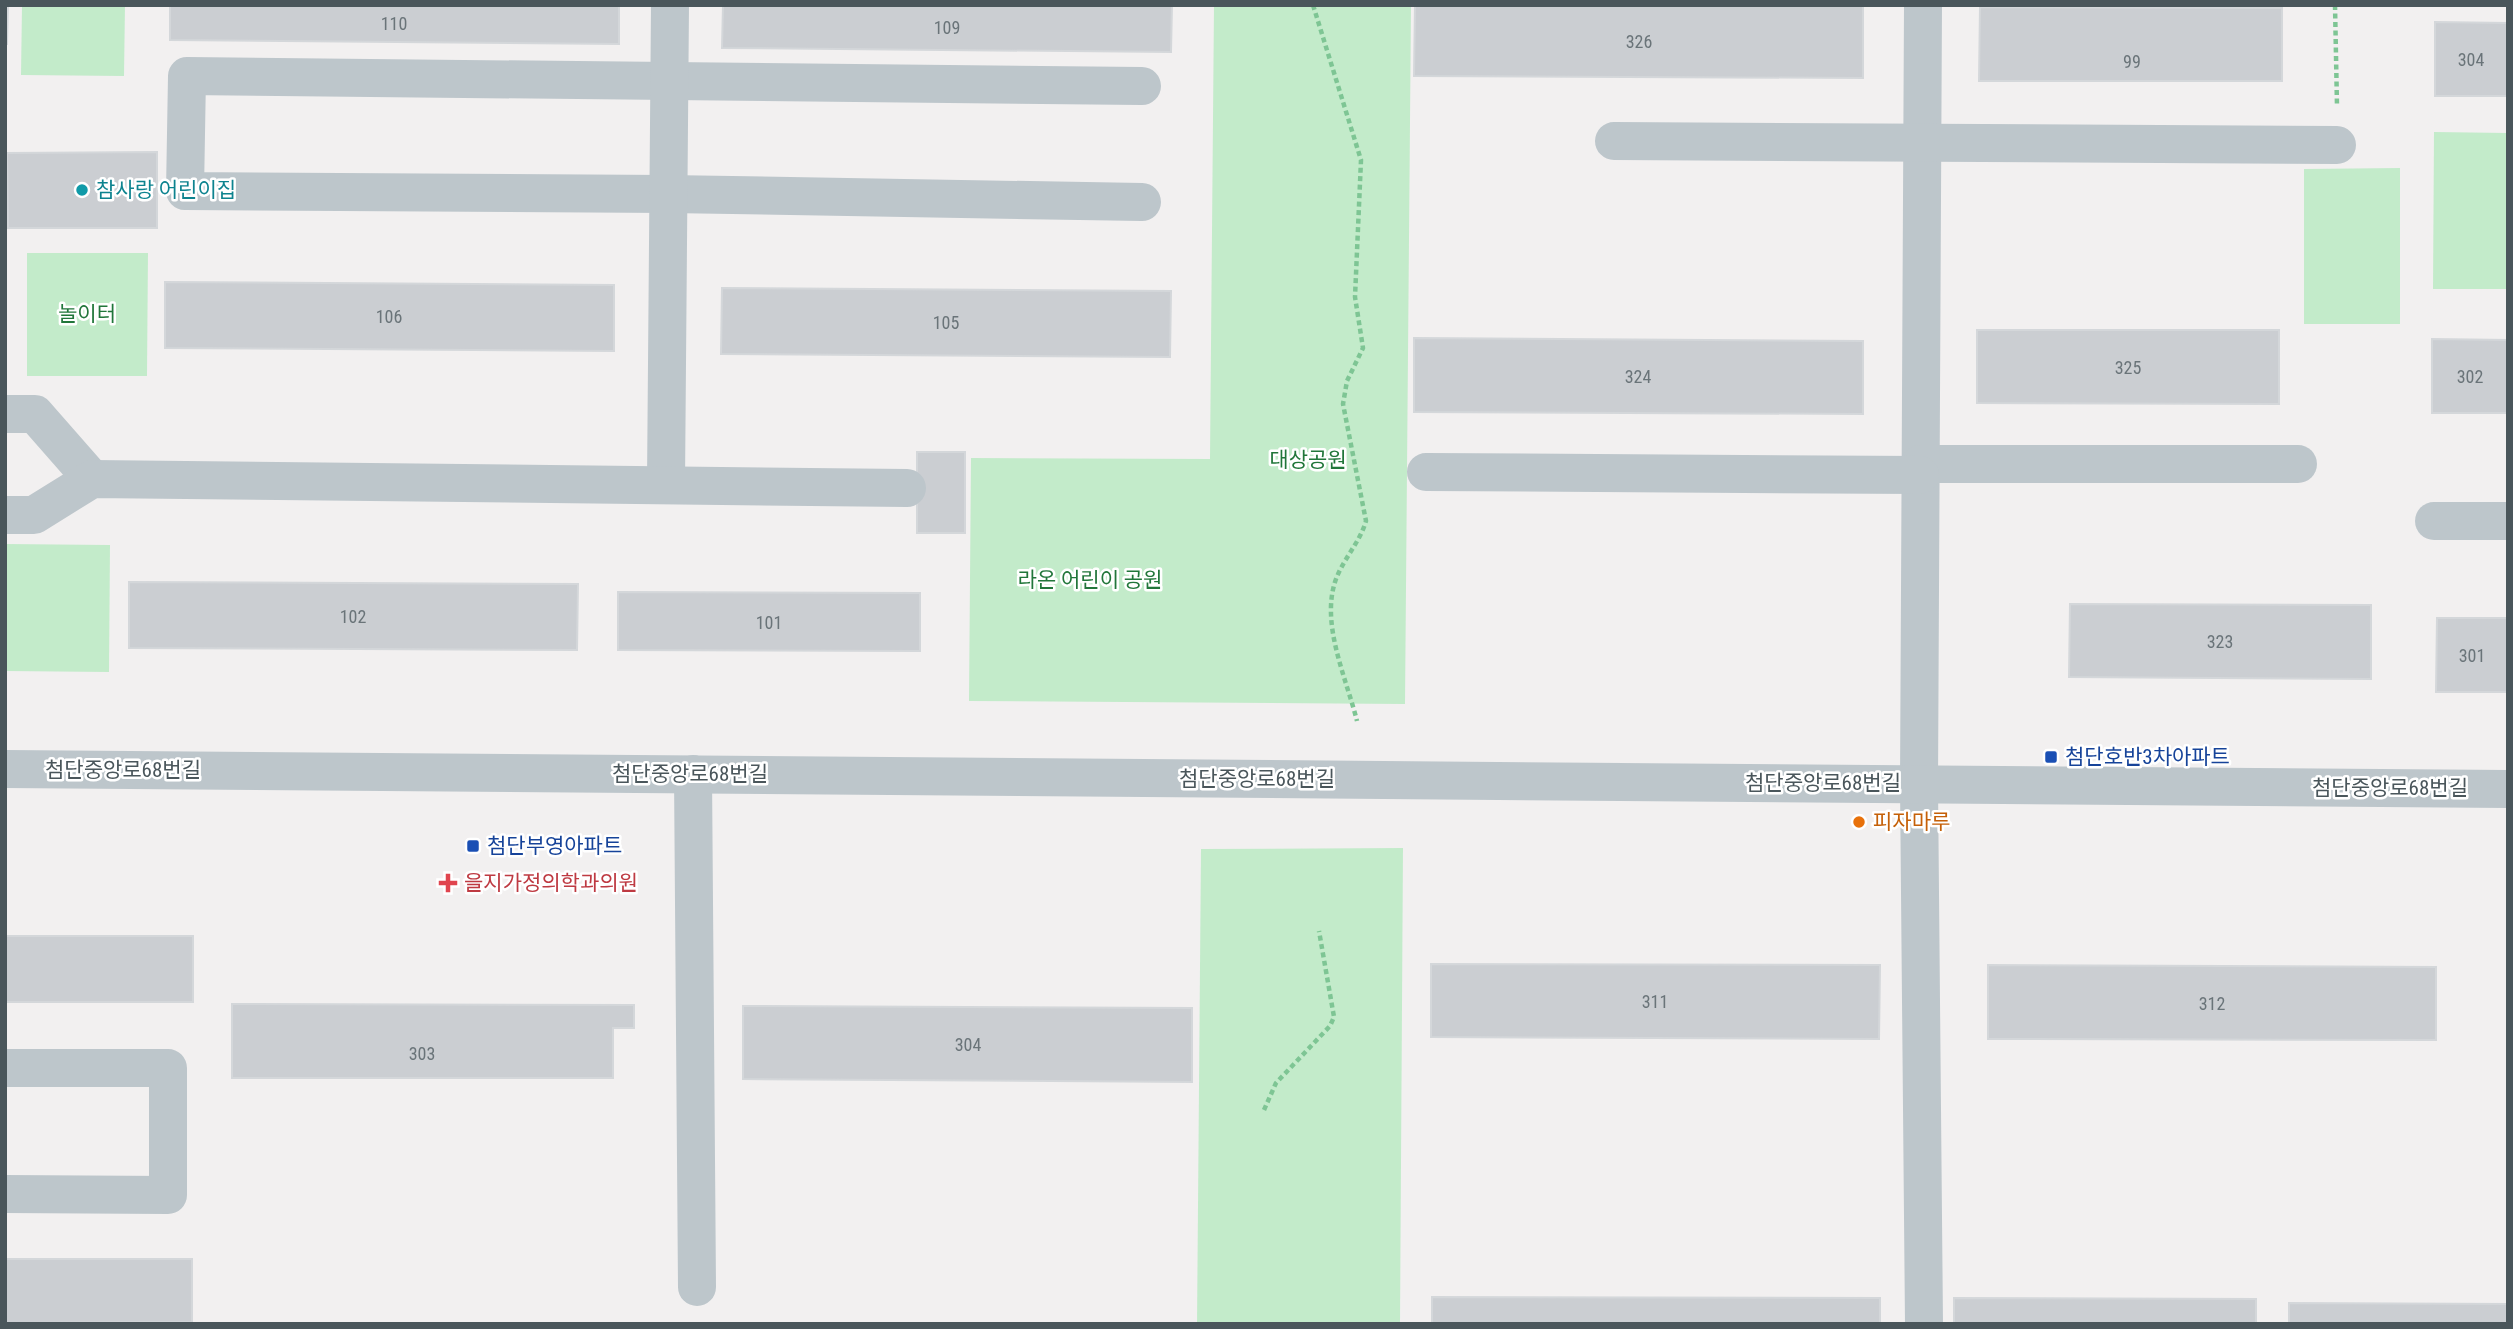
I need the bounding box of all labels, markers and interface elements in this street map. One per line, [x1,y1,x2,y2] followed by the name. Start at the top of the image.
[381,13,407,34] house number: 110
[934,17,960,38] house number: 109
[1626,31,1652,52] house number: 326
[2458,49,2484,70] house number: 304
[2123,51,2141,72] house number: 99
[96,178,236,202] place label: 참사랑 어린이집
[74,182,90,198] marker: 참사랑 어린이집
[58,302,116,326] park label: 놀이터
[376,306,402,327] house number: 106
[933,312,959,333] house number: 105
[2115,357,2141,378] house number: 325
[1625,366,1651,387] house number: 324
[2457,366,2483,387] house number: 302
[1269,448,1347,472] park label: 대상공원
[1018,568,1162,592] park label: 라온 어린이 공원
[340,606,366,627] house number: 102
[756,612,782,633] house number: 101
[2207,631,2233,652] house number: 323
[2459,645,2485,666] house number: 301
[2065,745,2230,769] place label: 첨단호반3차아파트
[2043,749,2059,765] marker: 첨단호반3차아파트
[45,758,201,782] street label: 첨단중앙로68번길
[612,762,768,786] street label: 첨단중앙로68번길
[1179,767,1335,791] street label: 첨단중앙로68번길
[1745,771,1901,795] street label: 첨단중앙로68번길
[2312,776,2468,800] street label: 첨단중앙로68번길
[1873,810,1950,834] place label: 피자마루
[1851,814,1867,830] marker: 피자마루
[487,834,622,858] place label: 첨단부영아파트
[465,838,481,854] marker: 첨단부영아파트
[464,871,638,895] place label: 을지가정의학과의원
[438,873,458,893] marker: 을지가정의학과의원
[1642,991,1668,1012] house number: 311
[2199,993,2225,1014] house number: 312
[955,1034,981,1055] house number: 304
[409,1043,435,1064] house number: 303

